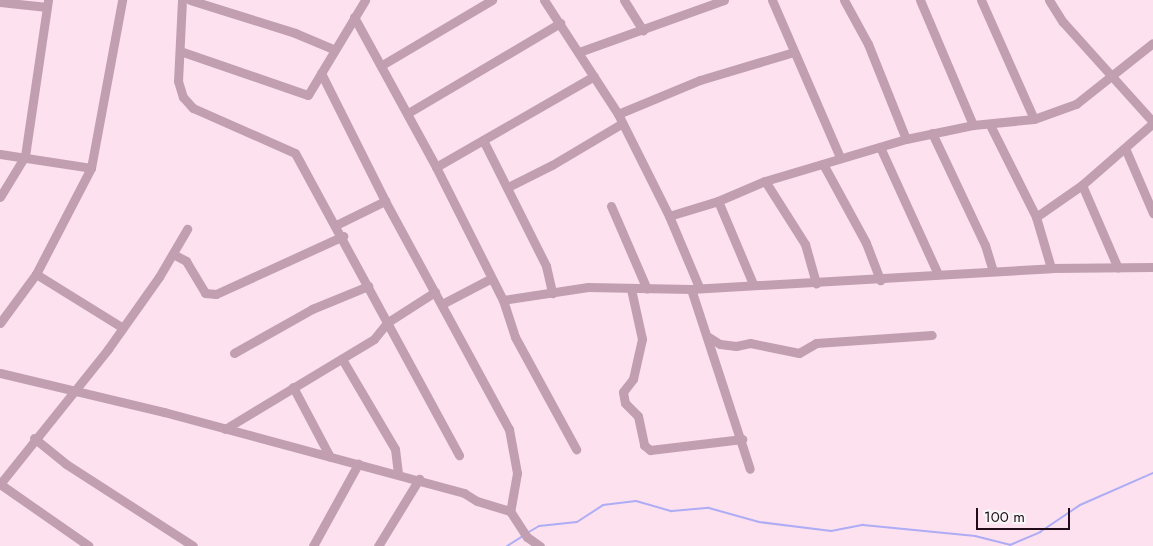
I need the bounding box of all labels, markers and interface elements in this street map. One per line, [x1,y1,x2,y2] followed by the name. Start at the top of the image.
[978,498,1072,530] scale bar
[984,506,1025,528] text: 100 m

